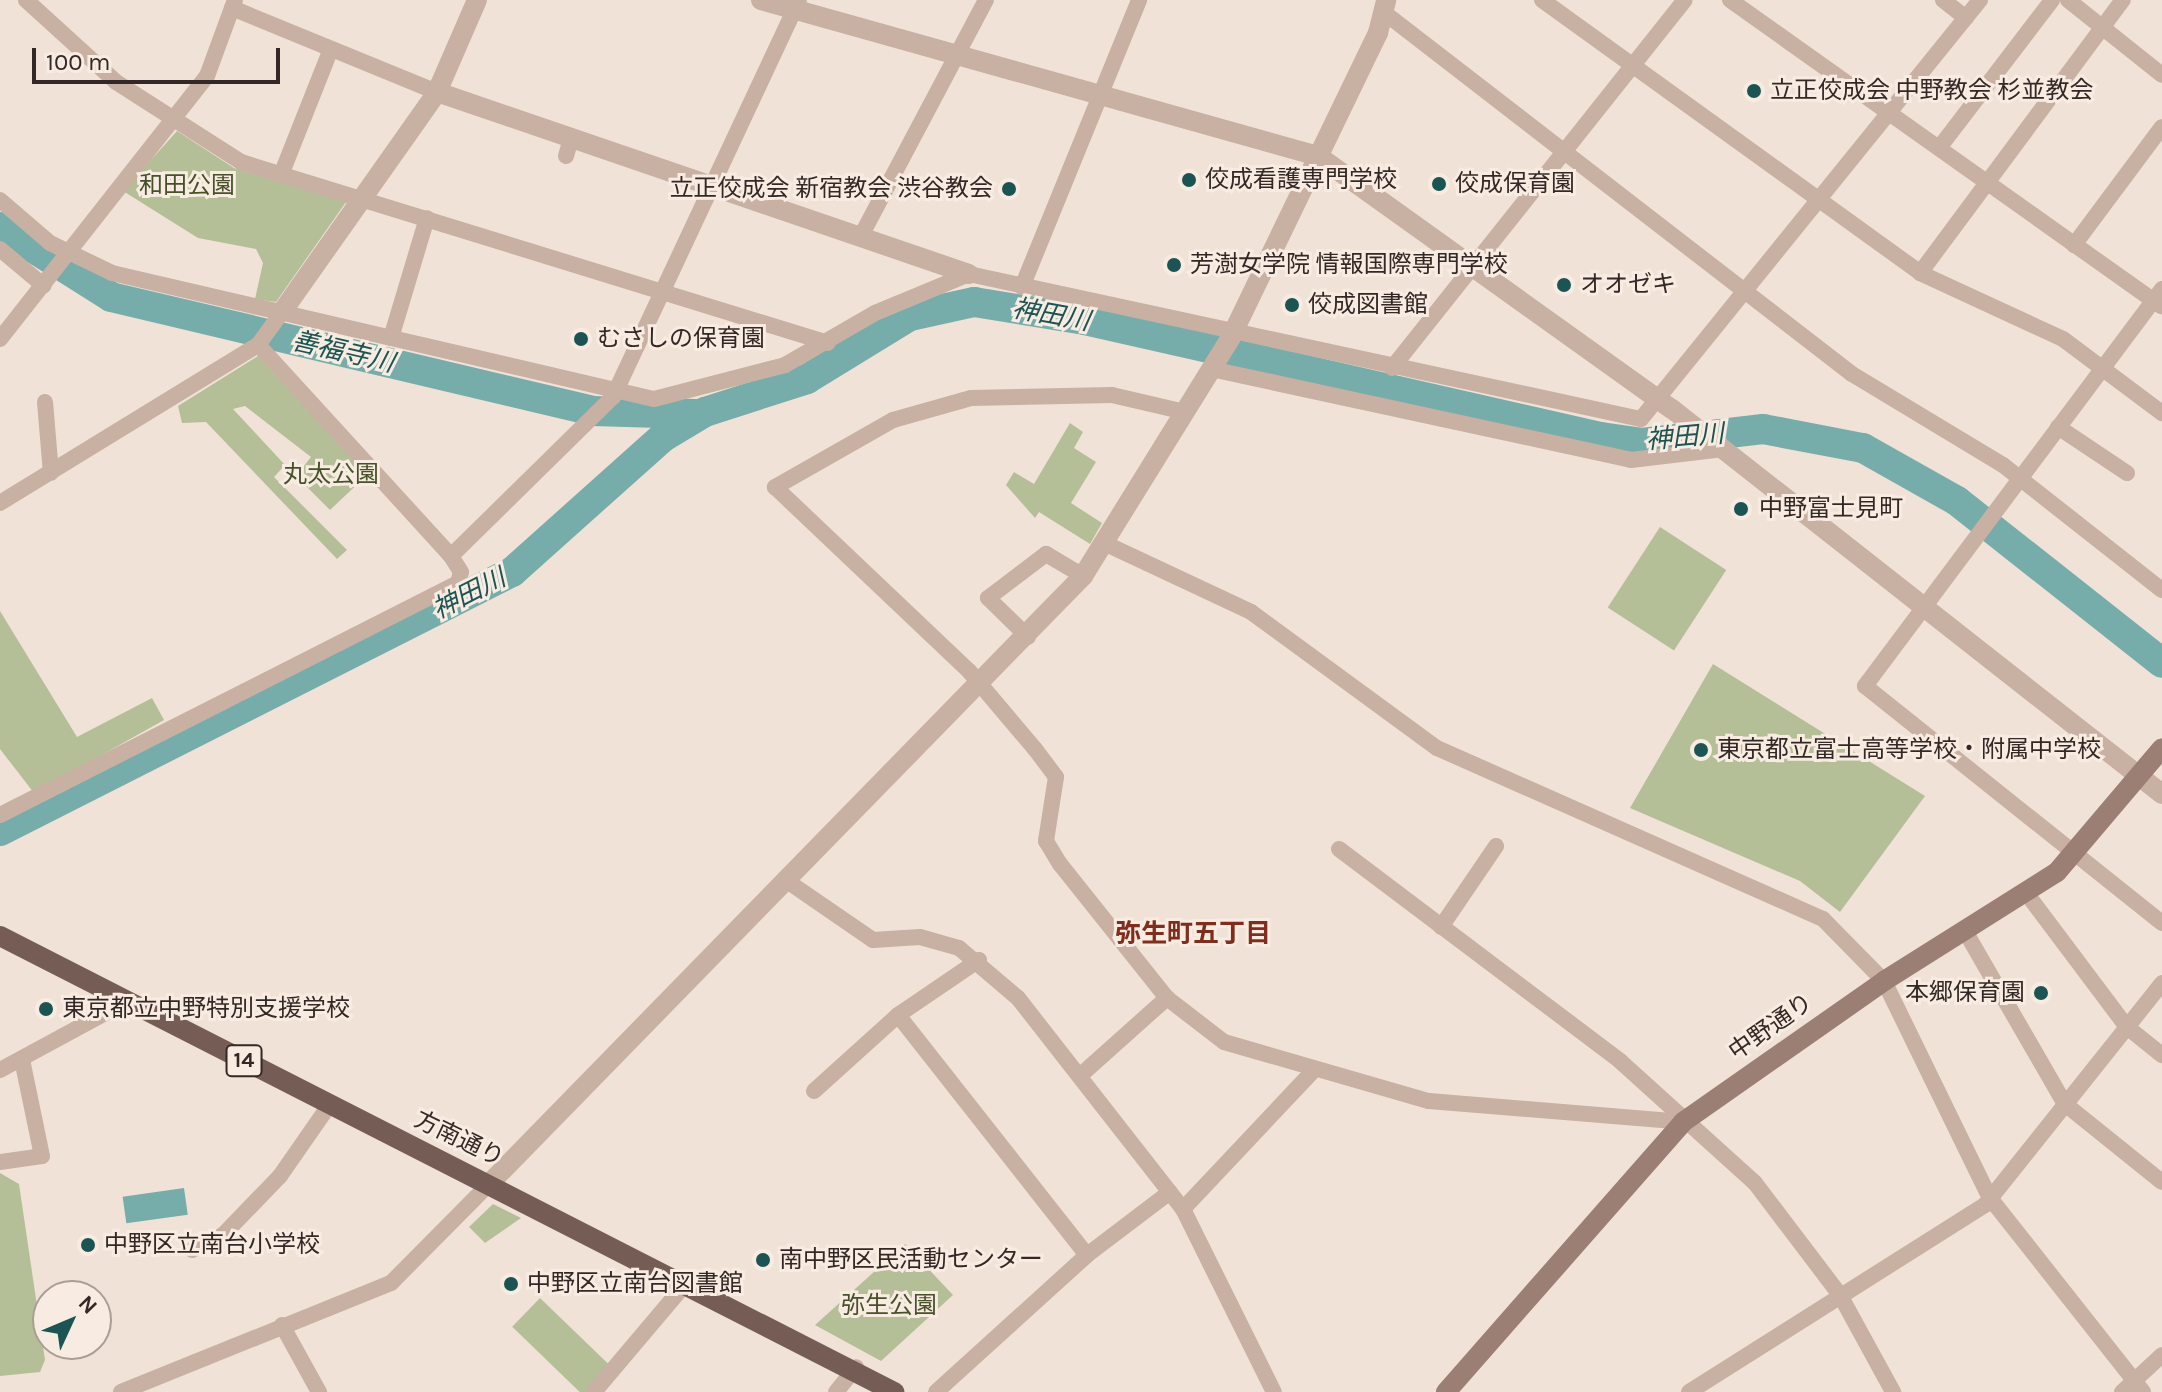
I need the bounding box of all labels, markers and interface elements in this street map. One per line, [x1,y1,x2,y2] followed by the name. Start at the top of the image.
[36,32,284,82] scale bar
[46,48,111,76] text: 100 m
[1770,77,2093,105] place label: 立正佼成会 中野教会 杉並教会
[1745,82,1763,100] marker: 立正佼成会 中野教会 杉並教会
[1205,166,1397,194] place label: 佼成看護専門学校
[1455,170,1575,198] place label: 佼成保育園
[1180,171,1198,189] marker: 佼成看護専門学校
[139,172,235,200] park label: 和田公園
[670,175,993,203] place label: 立正佼成会 新宿教会 渋谷教会
[1430,175,1448,193] marker: 佼成保育園
[1000,180,1018,198] marker: 立正佼成会 新宿教会 渋谷教会
[1190,251,1508,279] place label: 芳澍女学院 情報国際専門学校
[1165,256,1183,274] marker: 芳澍女学院 情報国際専門学校
[1580,271,1676,299] place label: オオゼキ
[1555,276,1573,294] marker: オオゼキ
[1308,291,1428,319] place label: 佼成図書館
[1010,293,1092,337] water label: 神田川
[1283,296,1301,314] marker: 佼成図書館
[289,325,397,379] water label: 善福寺川
[597,325,765,353] place label: むさしの保育園
[572,330,590,348] marker: むさしの保育園
[1645,418,1725,456] water label: 神田川
[283,461,379,489] park label: 丸太公園
[1759,495,1903,523] place label: 中野富士見町
[1730,498,1752,520] marker: 中野富士見町
[427,562,511,626] water label: 神田川
[1717,736,2101,764] place label: 東京都立富士高等学校・附属中学校
[1692,741,1710,759] marker: 東京都立富士高等学校・附属中学校
[1115,918,1271,950] district label: 弥生町五丁目
[1905,979,2025,1007] place label: 本郷保育園
[2032,984,2050,1002] marker: 本郷保育園
[1723,988,1819,1066] street label: 中野通り
[62,995,350,1023] place label: 東京都立中野特別支援学校
[37,1000,55,1018] marker: 東京都立中野特別支援学校
[224,1043,264,1079] road number: 14
[410,1105,508,1173] street label: 方南通り
[104,1231,320,1259] place label: 中野区立南台小学校
[79,1236,97,1254] marker: 中野区立南台小学校
[779,1246,1043,1274] place label: 南中野区民活動センター
[754,1251,772,1269] marker: 南中野区民活動センター
[527,1270,743,1298] place label: 中野区立南台図書館
[502,1275,520,1293] marker: 中野区立南台図書館
[32,1280,112,1360] north arrow
[73,1290,103,1319] text: N
[841,1292,937,1320] park label: 弥生公園

